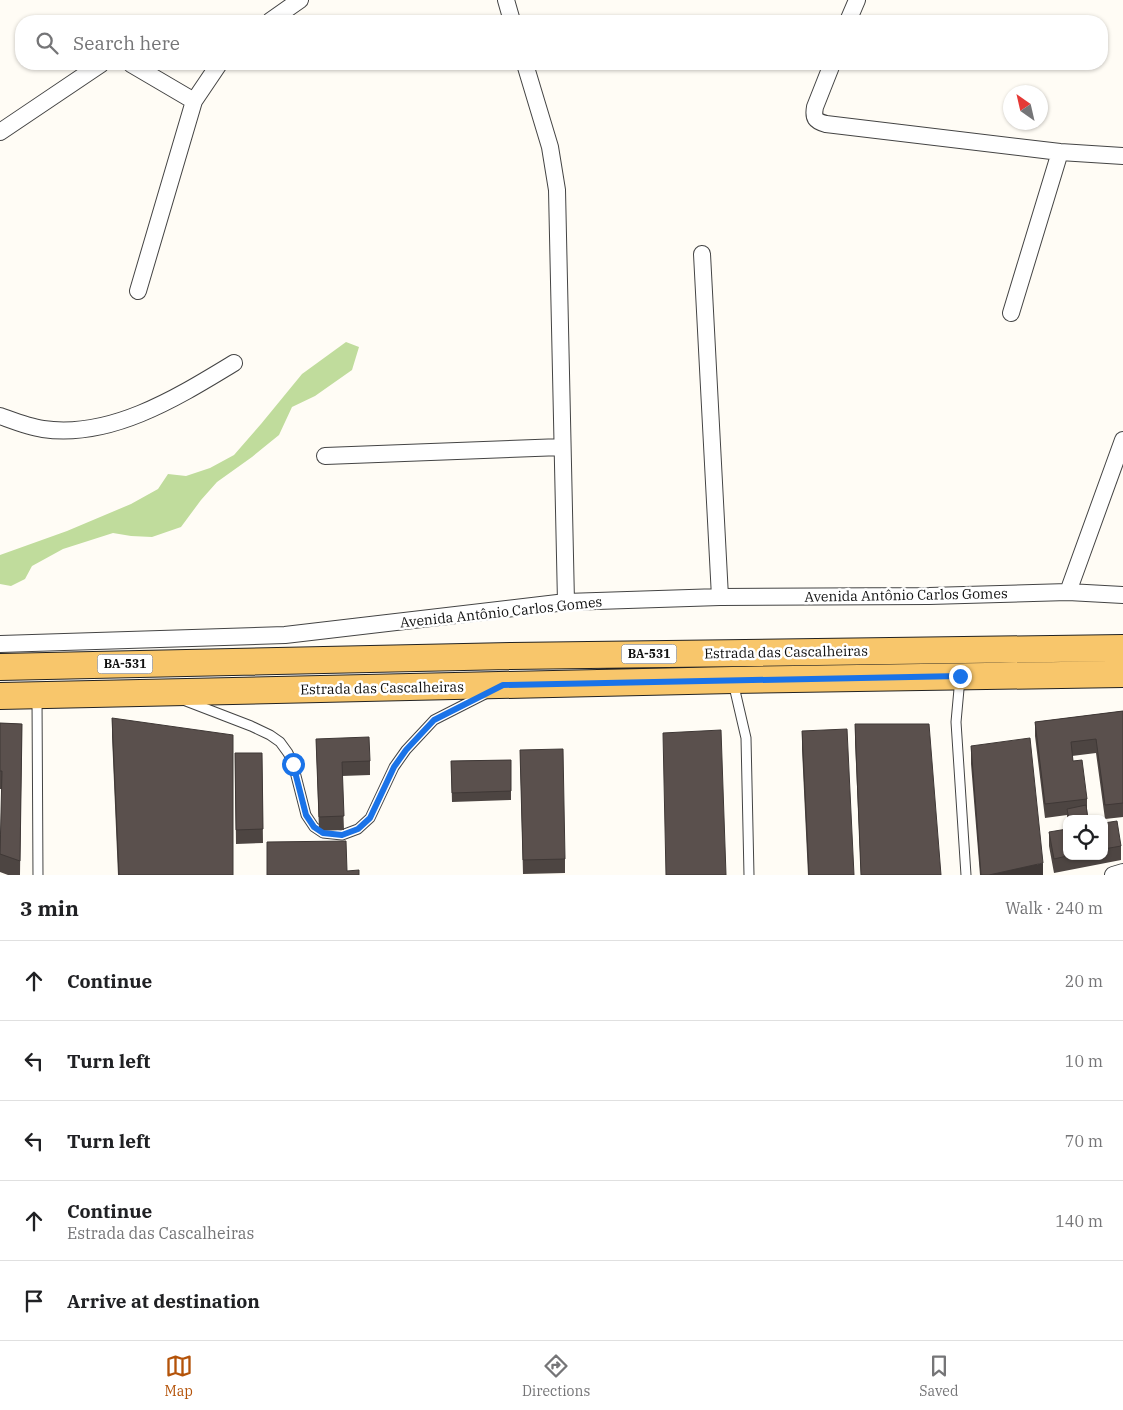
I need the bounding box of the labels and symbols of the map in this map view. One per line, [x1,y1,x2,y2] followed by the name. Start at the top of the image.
[1003,85,1048,130] north arrow
[804,584,1008,606] street label: Avenida Antônio Carlos Gomes
[399,592,603,632] street label: Avenida Antônio Carlos Gomes
[704,642,868,662] street label: Estrada das Cascalheiras
[622,644,676,664] road number: BA-531
[98,654,152,674] road number: BA-531
[949,665,972,688] route end
[300,678,464,698] street label: Estrada das Cascalheiras
[282,753,305,776] route start

